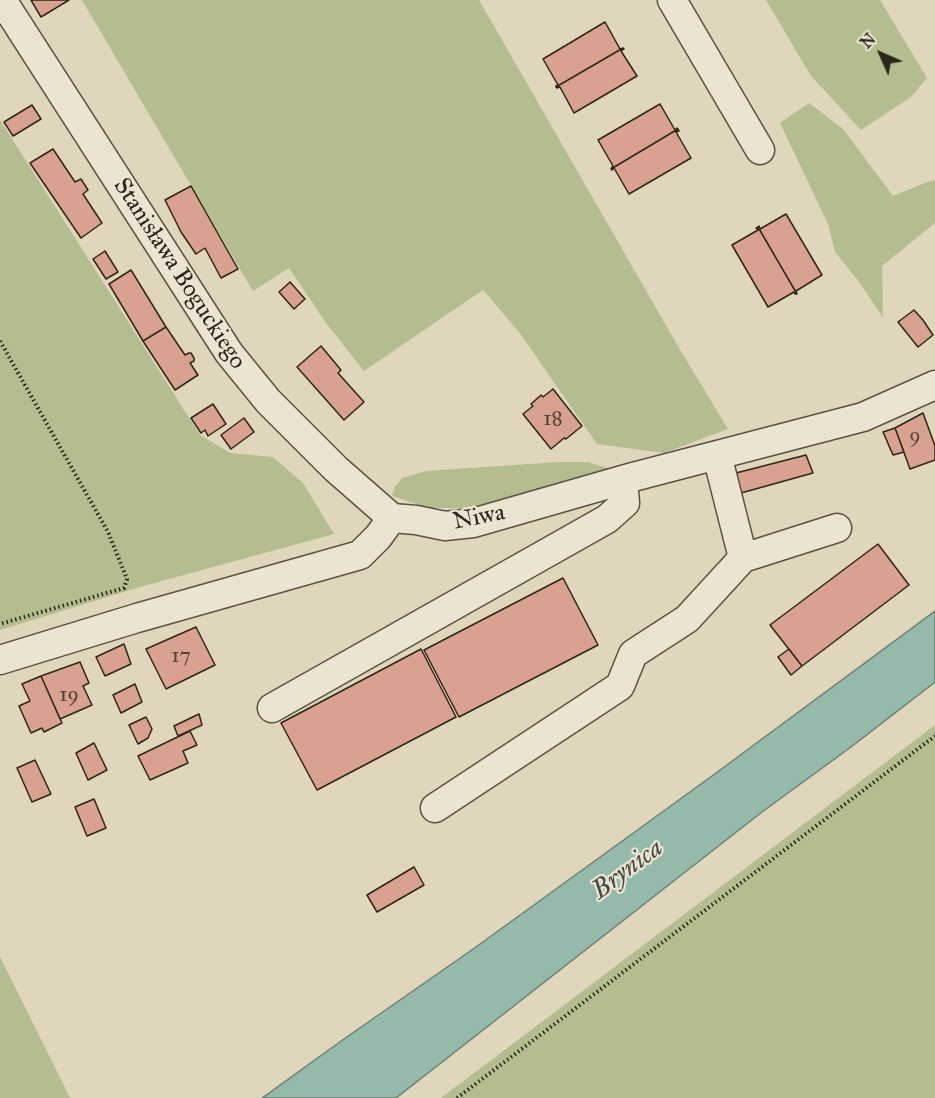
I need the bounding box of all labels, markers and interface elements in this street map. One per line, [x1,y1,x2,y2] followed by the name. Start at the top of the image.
[851,24,911,84] north arrow
[856,29,879,52] text: N
[107,173,251,375] street label: Stanisława Boguckiego
[543,407,563,433] house number: 18
[909,424,921,450] house number: 9
[451,499,507,537] street label: Niwa
[171,644,191,670] house number: 17
[59,683,79,709] house number: 19
[586,833,670,907] water label: Brynica

